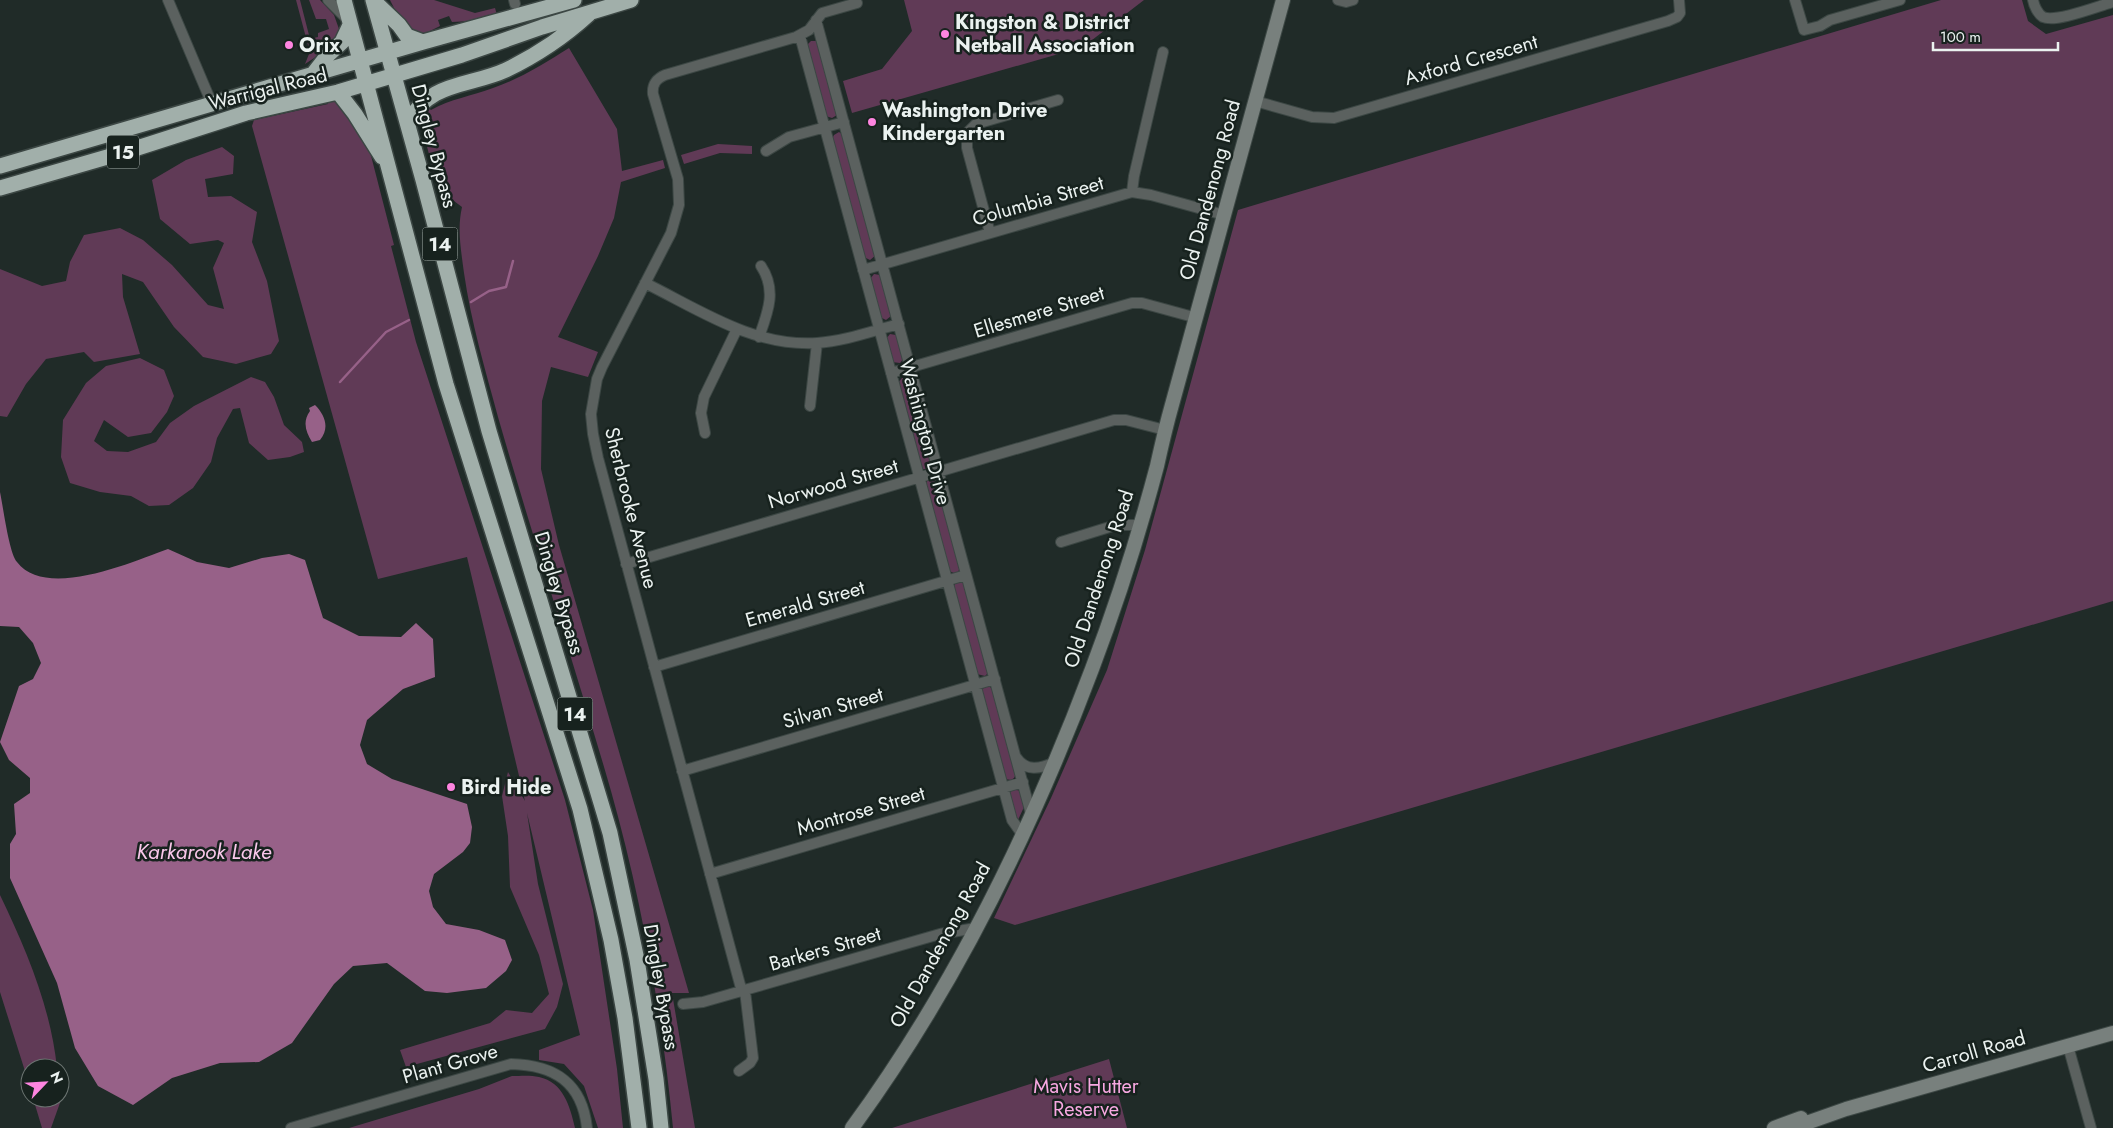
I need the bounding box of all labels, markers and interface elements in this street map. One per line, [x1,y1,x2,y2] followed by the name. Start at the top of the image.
[955,8,1135,60] place label: Kingston & District Netball Association
[1933,20,2058,52] scale bar
[1940,26,1981,48] text: 100 m
[1401,27,1541,93] street label: Axford Crescent
[939,28,951,40] marker: Kingston & District Netball Association
[299,31,340,60] place label: Orix
[283,39,295,51] marker: Orix
[206,60,330,118] street label: Warrigal Road
[404,81,464,211] street label: Dingley Bypass
[882,96,1048,148] place label: Washington Drive Kindergarten
[1172,97,1248,283] street label: Old Dandenong Road
[866,116,878,128] marker: Washington Drive Kindergarten
[107,136,139,168] road number: 15
[969,168,1107,234] street label: Columbia Street
[422,228,458,260] road number: 14
[970,278,1108,346] street label: Ellesmere Street
[892,356,958,508] street label: Washington Drive
[597,424,665,592] street label: Sherbrooke Avenue
[765,452,902,516] street label: Norwood Street
[1057,486,1141,672] street label: Old Dandenong Road
[527,528,591,658] street label: Dingley Bypass
[742,573,868,635] street label: Emerald Street
[779,680,887,736] street label: Silvan Street
[558,698,592,731] road number: 14
[461,773,551,802] place label: Bird Hide
[794,779,929,843] street label: Montrose Street
[445,781,457,793] marker: Bird Hide
[137,837,272,867] water label: Karkarook Lake
[882,857,998,1033] street label: Old Dandenong Road
[766,919,884,979] street label: Barkers Street
[636,922,686,1052] street label: Dingley Bypass
[1919,1023,2029,1081] street label: Carroll Road
[399,1037,501,1091] street label: Plant Grove
[20,1058,70,1108] north arrow
[45,1068,68,1087] text: N
[1033,1072,1139,1124] park label: Mavis Hutter Reserve

